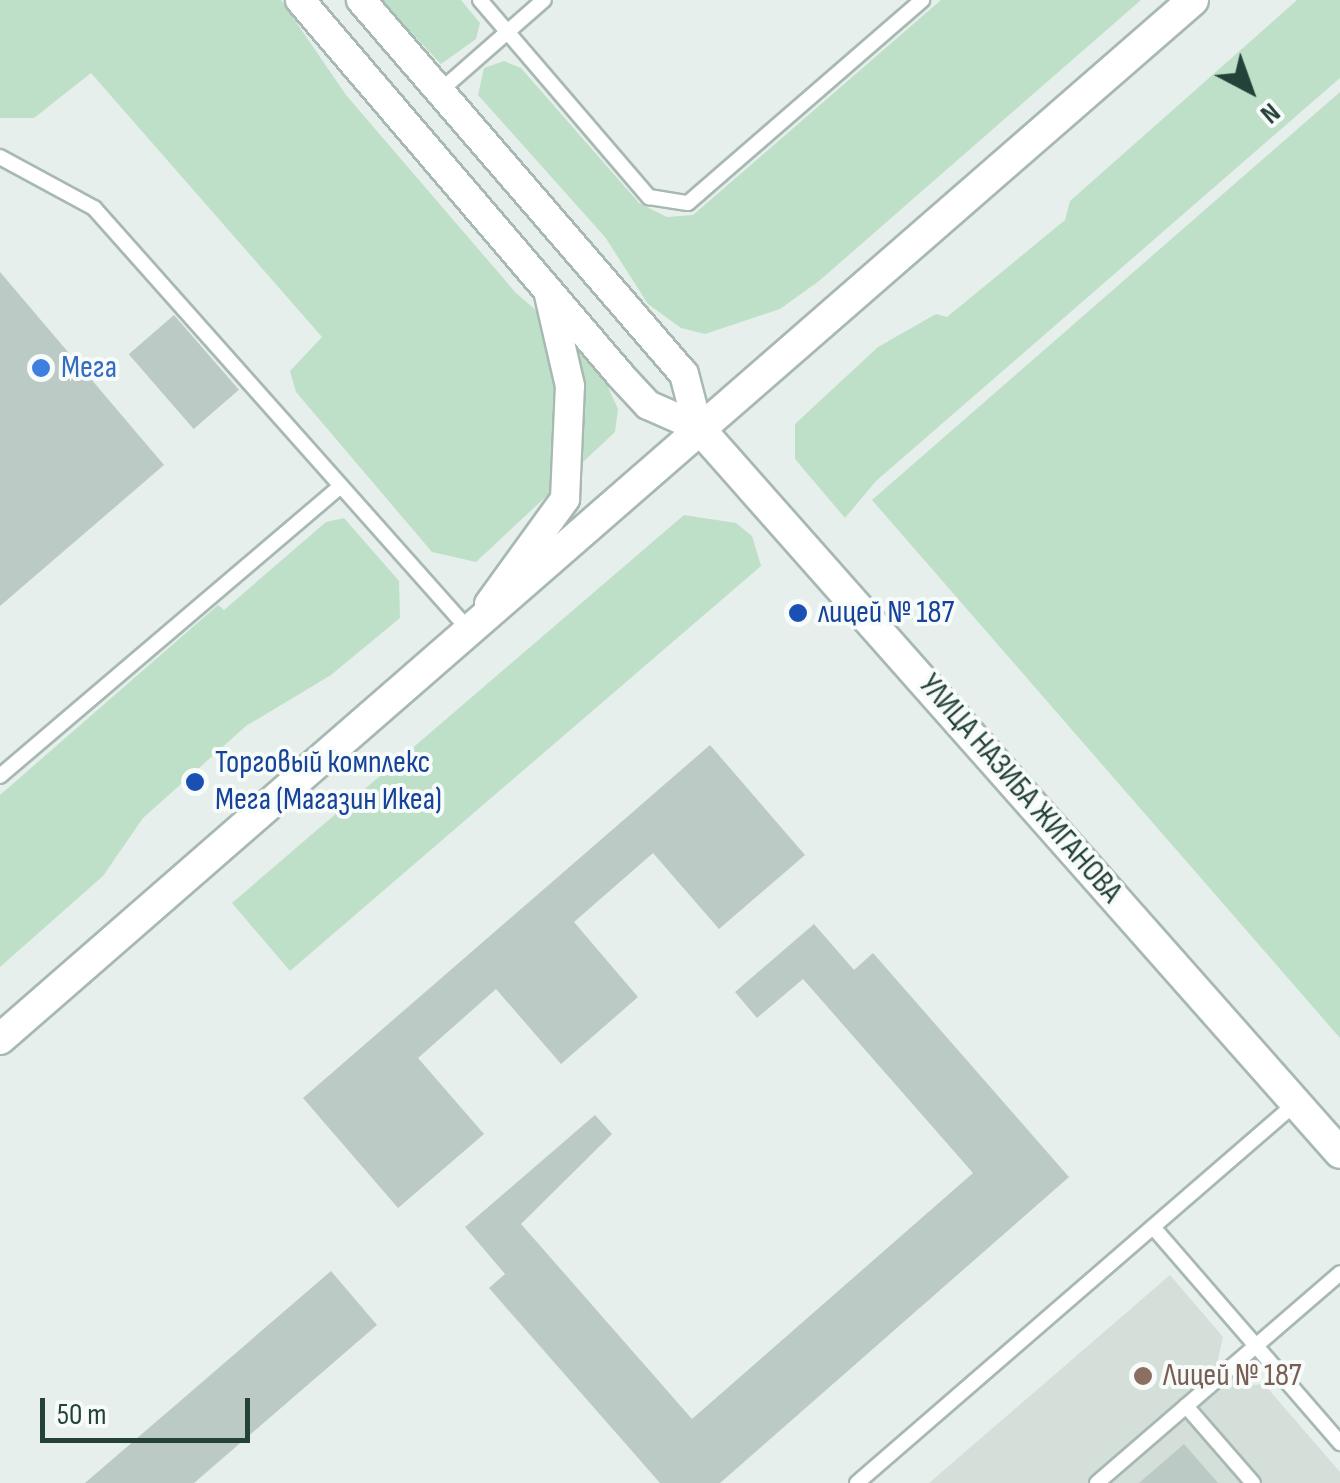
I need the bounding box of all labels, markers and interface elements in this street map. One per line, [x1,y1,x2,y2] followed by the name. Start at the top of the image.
[1200,40,1300,140] north arrow
[1254,96,1286,130] text: N
[61,349,117,387] place label: Мега
[30,357,52,379] marker: Мега
[818,594,954,632] place label: лицей № 187
[787,602,809,624] marker: лицей № 187
[910,667,1130,911] street label: УЛИЦА НАЗИБА ЖИГАНОВА
[215,745,442,820] place label: Торговый комплекс Мега (Магазин Икеа)
[184,771,206,793] marker: Торговый комплекс Мега (Магазин Икеа)
[1163,1357,1302,1395] place label: Лицей № 187
[1132,1365,1154,1387] marker: Лицей № 187
[45,1378,255,1440] scale bar
[57,1397,106,1433] text: 50 m

